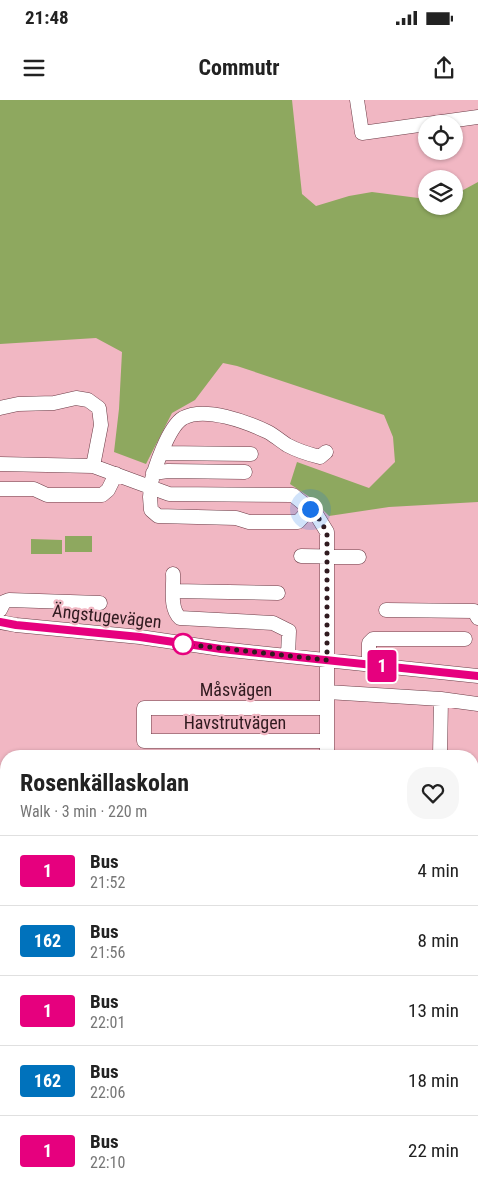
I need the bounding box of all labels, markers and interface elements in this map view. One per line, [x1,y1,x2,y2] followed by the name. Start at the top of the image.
[25,6,69,29] text: 21:48
[20,54,48,82] icon: menu
[430,54,458,82] icon: share
[199,55,279,80] text: Commutr
[418,115,463,215] map controls
[418,115,463,160] button: locate
[418,170,463,215] button: layers
[298,497,323,522] your location
[51,600,163,632] street label: Ängstugevägen
[172,633,194,655] unlabelled marker
[366,650,398,682] line badge: 1
[377,655,387,676] text: 1
[200,679,272,700] street label: Måsvägen
[184,712,286,733] street label: Havstrutvägen
[407,767,459,819] button: heart
[20,769,189,797] text: Rosenkällaskolan
[20,802,147,821] text: Walk · 3 min · 220 m
[90,850,119,873] text: Bus
[417,859,459,882] text: 4 min
[43,860,52,881] text: 1
[90,873,125,892] text: 21:52
[90,920,119,943] text: Bus
[417,929,459,952] text: 8 min
[34,930,61,951] text: 162
[90,943,125,962] text: 21:56
[90,990,119,1013] text: Bus
[408,999,459,1022] text: 13 min
[43,1000,52,1021] text: 1
[90,1013,125,1032] text: 22:01
[90,1060,119,1083] text: Bus
[408,1069,459,1092] text: 18 min
[34,1070,61,1091] text: 162
[90,1083,125,1102] text: 22:06
[90,1130,119,1153] text: Bus
[408,1139,459,1162] text: 22 min
[43,1140,52,1161] text: 1
[90,1153,125,1172] text: 22:10

